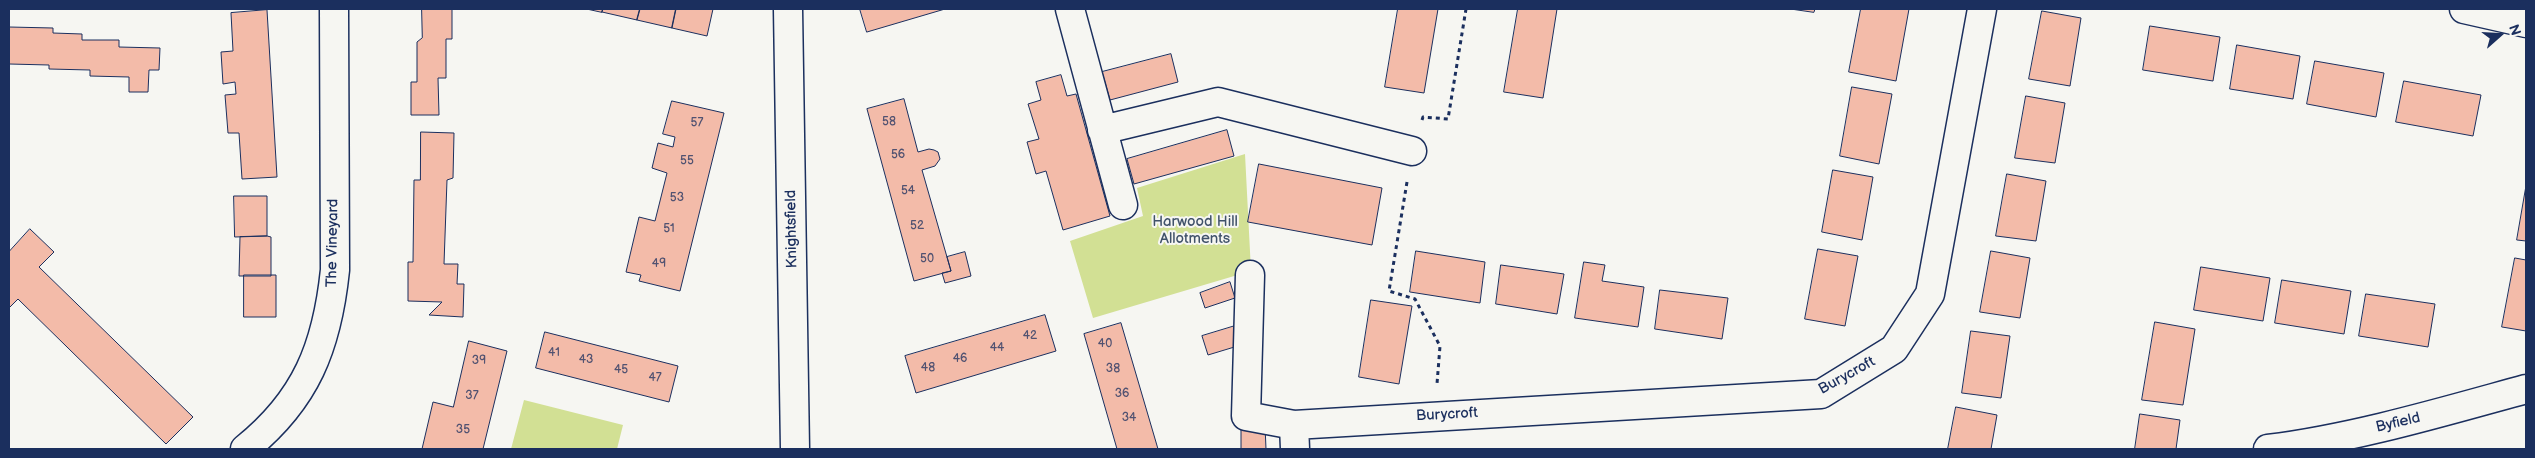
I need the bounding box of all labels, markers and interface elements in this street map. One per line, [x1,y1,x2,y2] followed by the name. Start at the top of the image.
[2475,10,2525,60] north arrow
[2505,22,2524,38] text: N
[882,115,896,129] house number: 58
[691,116,703,130] house number: 57
[891,148,905,162] house number: 56
[680,154,694,168] house number: 55
[901,184,915,198] house number: 54
[782,190,802,268] street label: Knightsfield
[670,191,684,205] house number: 53
[323,199,343,287] street label: The Vineyard
[1152,213,1238,248] park label: Harwood Hill Allotments
[910,219,924,233] house number: 52
[663,222,675,236] house number: 51
[920,252,934,266] house number: 50
[652,257,666,271] house number: 49
[1023,329,1037,343] house number: 42
[1098,337,1112,351] house number: 40
[990,341,1004,355] house number: 44
[548,346,560,360] house number: 41
[953,352,967,366] house number: 46
[579,353,593,367] house number: 43
[1816,353,1878,399] street label: Burycroft
[472,354,486,368] house number: 39
[921,361,935,375] house number: 48
[1106,362,1120,376] house number: 38
[614,363,628,377] house number: 45
[648,371,662,385] house number: 47
[1115,387,1129,401] house number: 36
[465,389,479,403] house number: 37
[1416,404,1478,426] street label: Burycroft
[2374,409,2422,437] street label: Byfield
[1122,411,1136,425] house number: 34
[456,423,470,437] house number: 35

